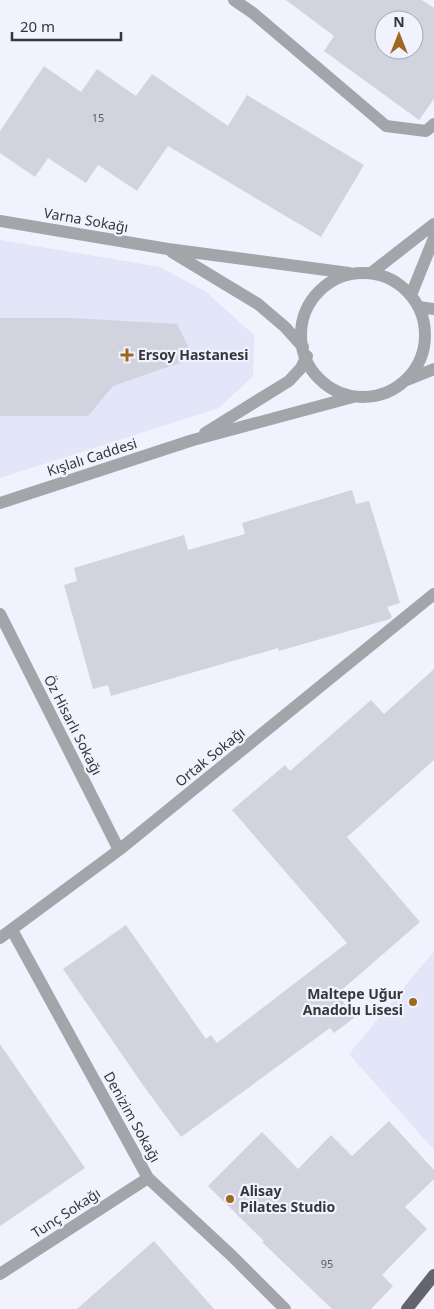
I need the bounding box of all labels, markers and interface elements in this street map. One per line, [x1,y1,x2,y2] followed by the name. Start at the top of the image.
[12,10,121,42] scale bar
[374,10,424,60] north arrow
[393,12,405,31] text: N
[20,16,55,36] text: 20 m
[92,110,104,125] house number: 15
[42,203,130,236] street label: Varna Sokağı
[138,345,249,364] place label: Ersoy Hastanesi
[120,348,134,362] marker: Ersoy Hastanesi
[44,433,139,480] street label: Kışlalı Caddesi
[40,671,107,778] street label: Öz Hisarlı Sokağı
[171,723,248,791] street label: Ortak Sokağı
[303,984,404,1019] place label: Maltepe Uğur Anadolu Lisesi
[407,996,419,1008] marker: Maltepe Uğur Anadolu Lisesi
[100,1068,165,1166] street label: Denizim Sokağı
[240,1181,335,1216] place label: Alisay Pilates Studio
[28,1183,104,1242] street label: Tunç Sokağı
[224,1193,236,1205] marker: Alisay Pilates Studio
[321,1256,333,1271] house number: 95

